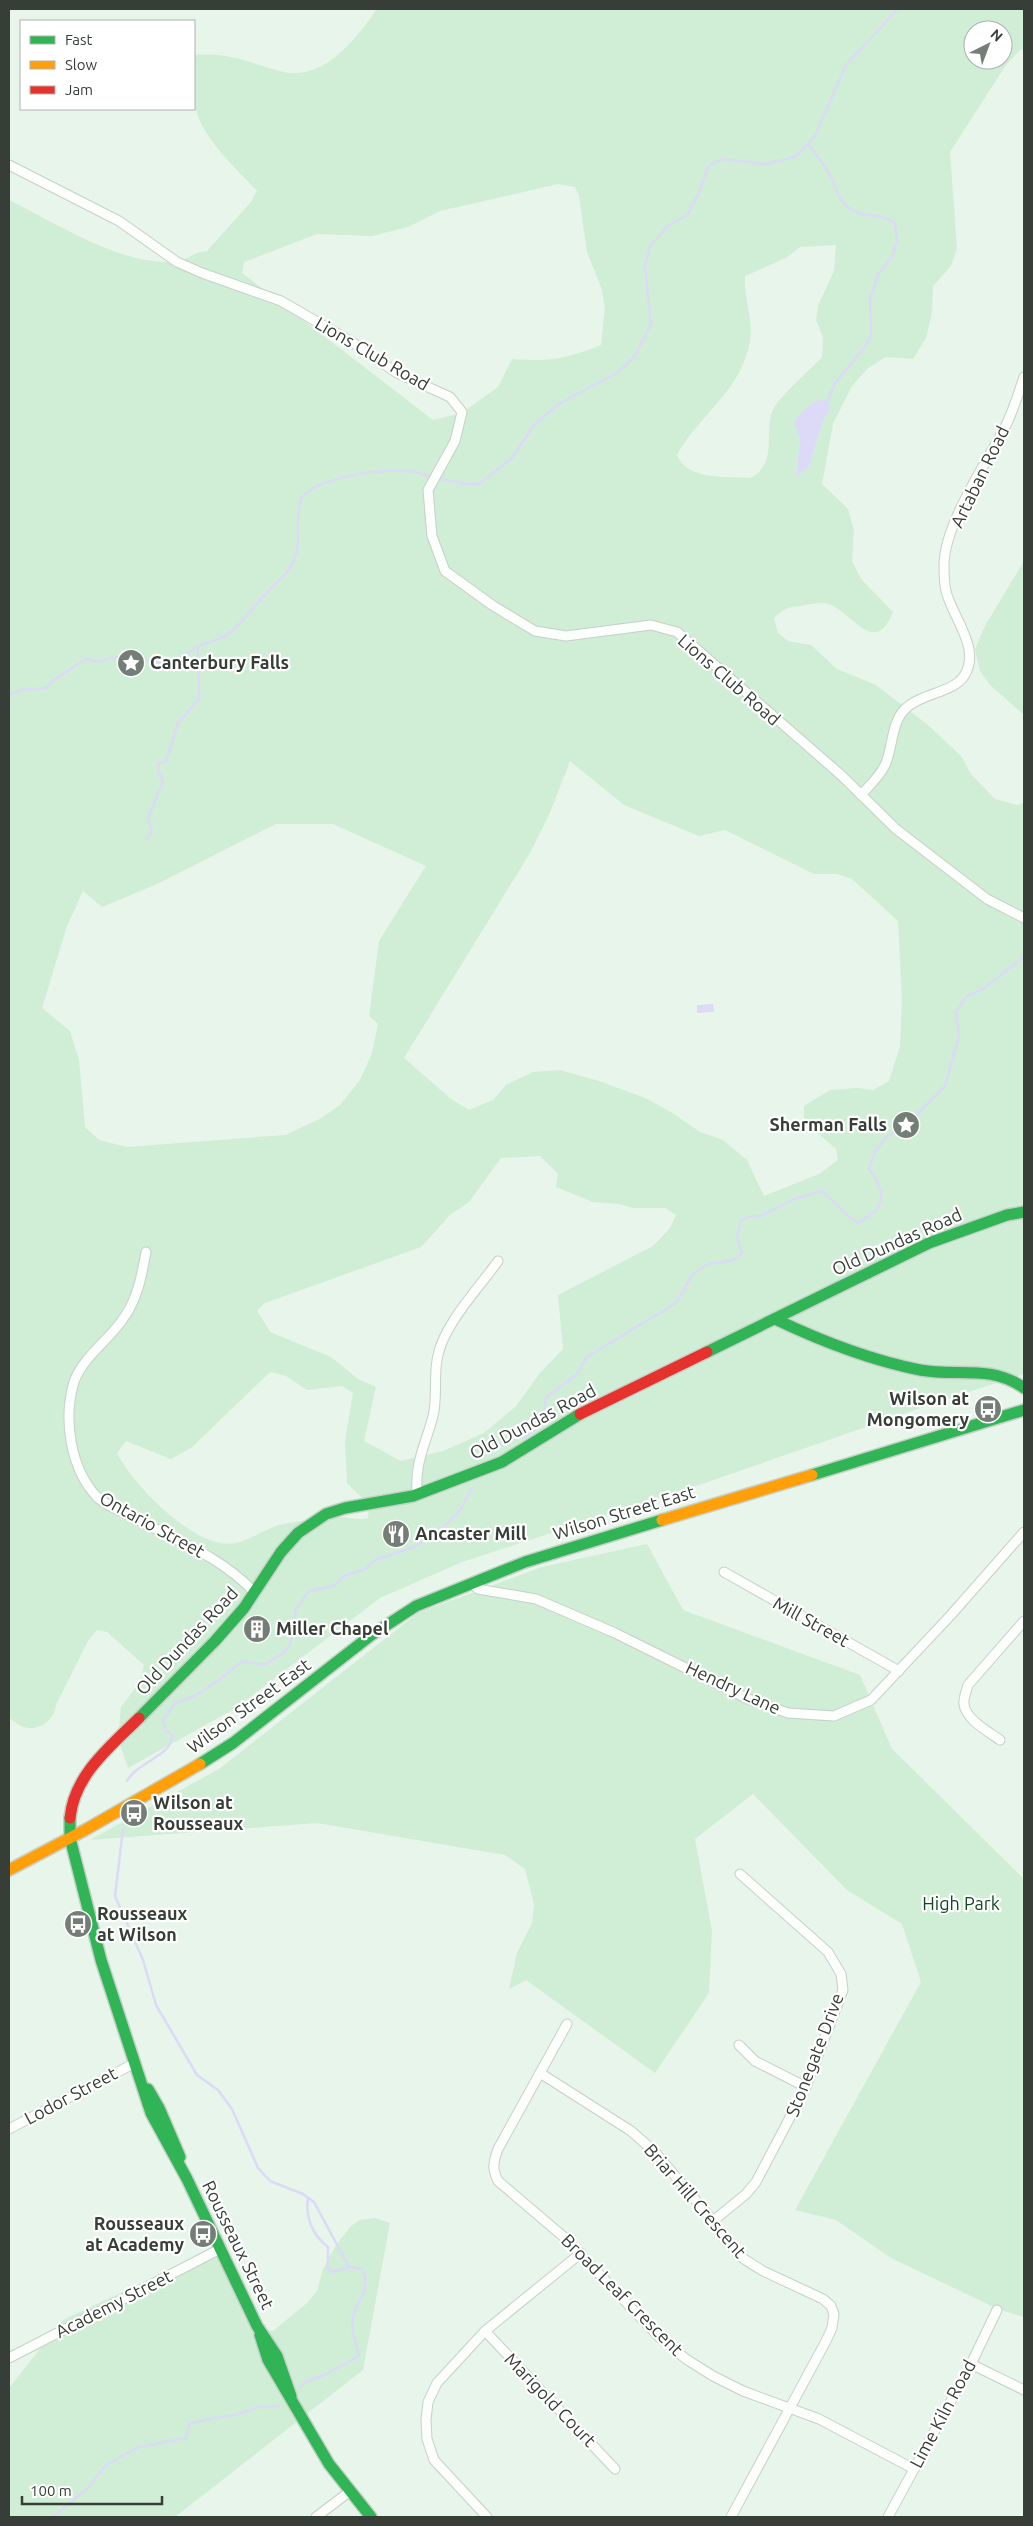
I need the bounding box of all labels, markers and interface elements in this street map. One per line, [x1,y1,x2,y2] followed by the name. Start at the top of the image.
[20,20,195,110] legend
[963,20,1013,70] north arrow
[987,26,1006,45] text: N
[65,31,93,48] text: Fast
[65,56,98,73] text: Slow
[65,81,93,98] text: Jam
[312,312,433,394] street label: Lions Club Road
[946,423,1012,531] street label: Artaban Road
[675,630,785,729] street label: Lions Club Road
[116,648,146,678] place icon: Canterbury Falls
[150,652,289,672] place label: Canterbury Falls
[891,1110,921,1140] place icon: Sherman Falls
[770,1114,887,1134] place label: Sherman Falls
[829,1204,965,1279] street label: Old Dundas Road
[466,1379,599,1463] street label: Old Dundas Road
[867,1388,969,1429] place label: Wilson at Mongomery
[973,1394,1003,1424] bus stop icon: Wilson at Mongomery
[550,1481,697,1543] street label: Wilson Street East
[97,1487,208,1561] street label: Ontario Street
[381,1519,411,1549] restaurant icon: Ancaster Mill
[415,1523,527,1543] place label: Ancaster Mill
[131,1582,241,1698] street label: Old Dundas Road
[770,1592,853,1650] street label: Mill Street
[242,1614,272,1644] building icon: Miller Chapel
[276,1618,389,1638] place label: Miller Chapel
[183,1654,314,1757] street label: Wilson Street East
[683,1656,784,1718] street label: Hendry Lane
[153,1792,243,1833] place label: Wilson at Rousseaux
[119,1798,149,1828] bus stop icon: Wilson at Rousseaux
[922,1893,1000,1913] park label: High Park
[97,1903,187,1944] place label: Rousseaux at Wilson
[63,1909,93,1939] bus stop icon: Rousseaux at Wilson
[781,1990,847,2119] street label: Stonegate Drive
[21,2062,120,2128] street label: Lodor Street
[641,2139,751,2261] street label: Briar Hill Crescent
[199,2177,279,2312] street label: Rousseaux Street
[85,2213,184,2254] place label: Rousseaux at Academy
[188,2219,218,2249] bus stop icon: Rousseaux at Academy
[558,2230,687,2359] street label: Broad Leaf Crescent
[52,2265,175,2341] street label: Academy Street
[501,2348,600,2450] street label: Marigold Court
[905,2356,979,2471] street label: Lime Kiln Road
[22,2474,162,2506] scale bar
[30,2482,72,2499] text: 100 m

